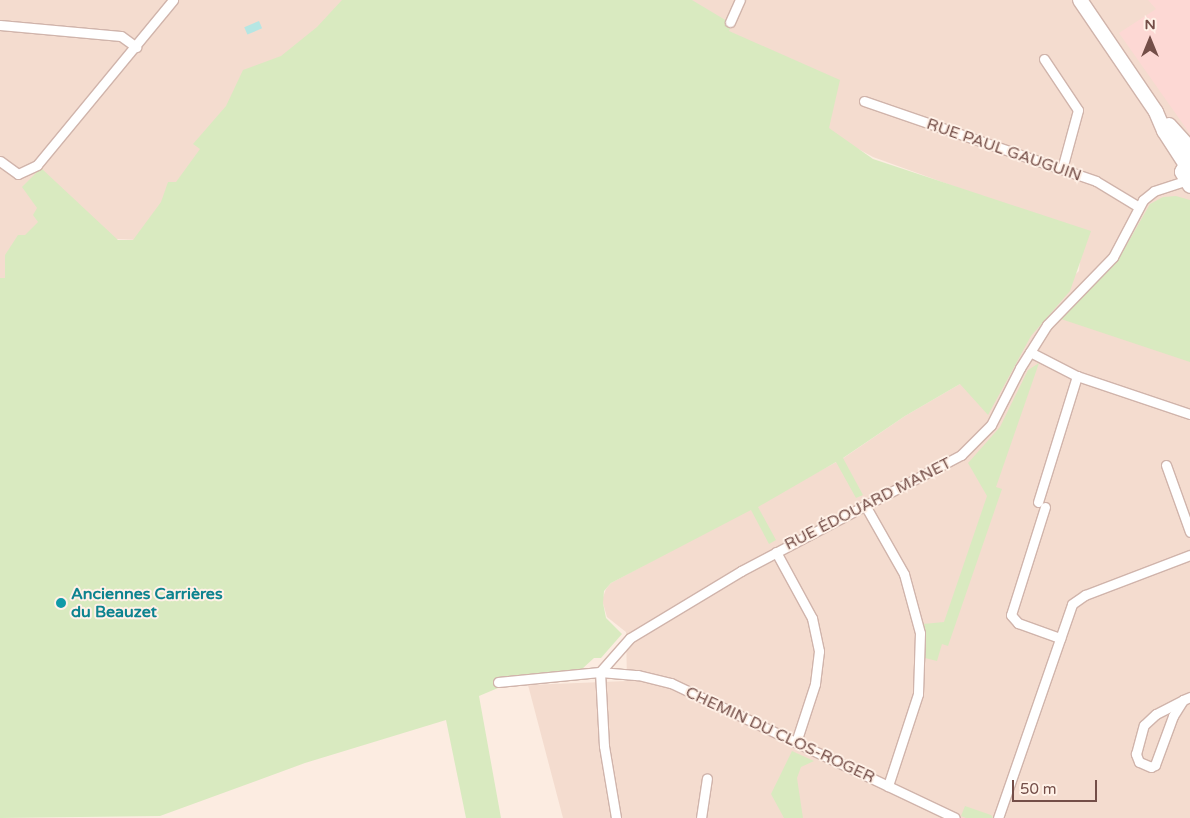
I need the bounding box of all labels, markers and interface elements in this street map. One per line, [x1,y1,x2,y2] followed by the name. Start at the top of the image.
[1125,15,1175,65] north arrow
[1144,16,1156,33] text: N
[924,114,1084,186] street label: RUE PAUL GAUGUIN
[781,454,955,554] street label: RUE ÉDOUARD MANET
[71,584,223,622] place label: Anciennes Carrières du Beauzet
[55,597,67,609] marker: Anciennes Carrières du Beauzet
[682,683,878,787] street label: CHEMIN DU CLOS-ROGER
[1015,770,1100,802] scale bar
[1020,780,1057,798] text: 50 m

